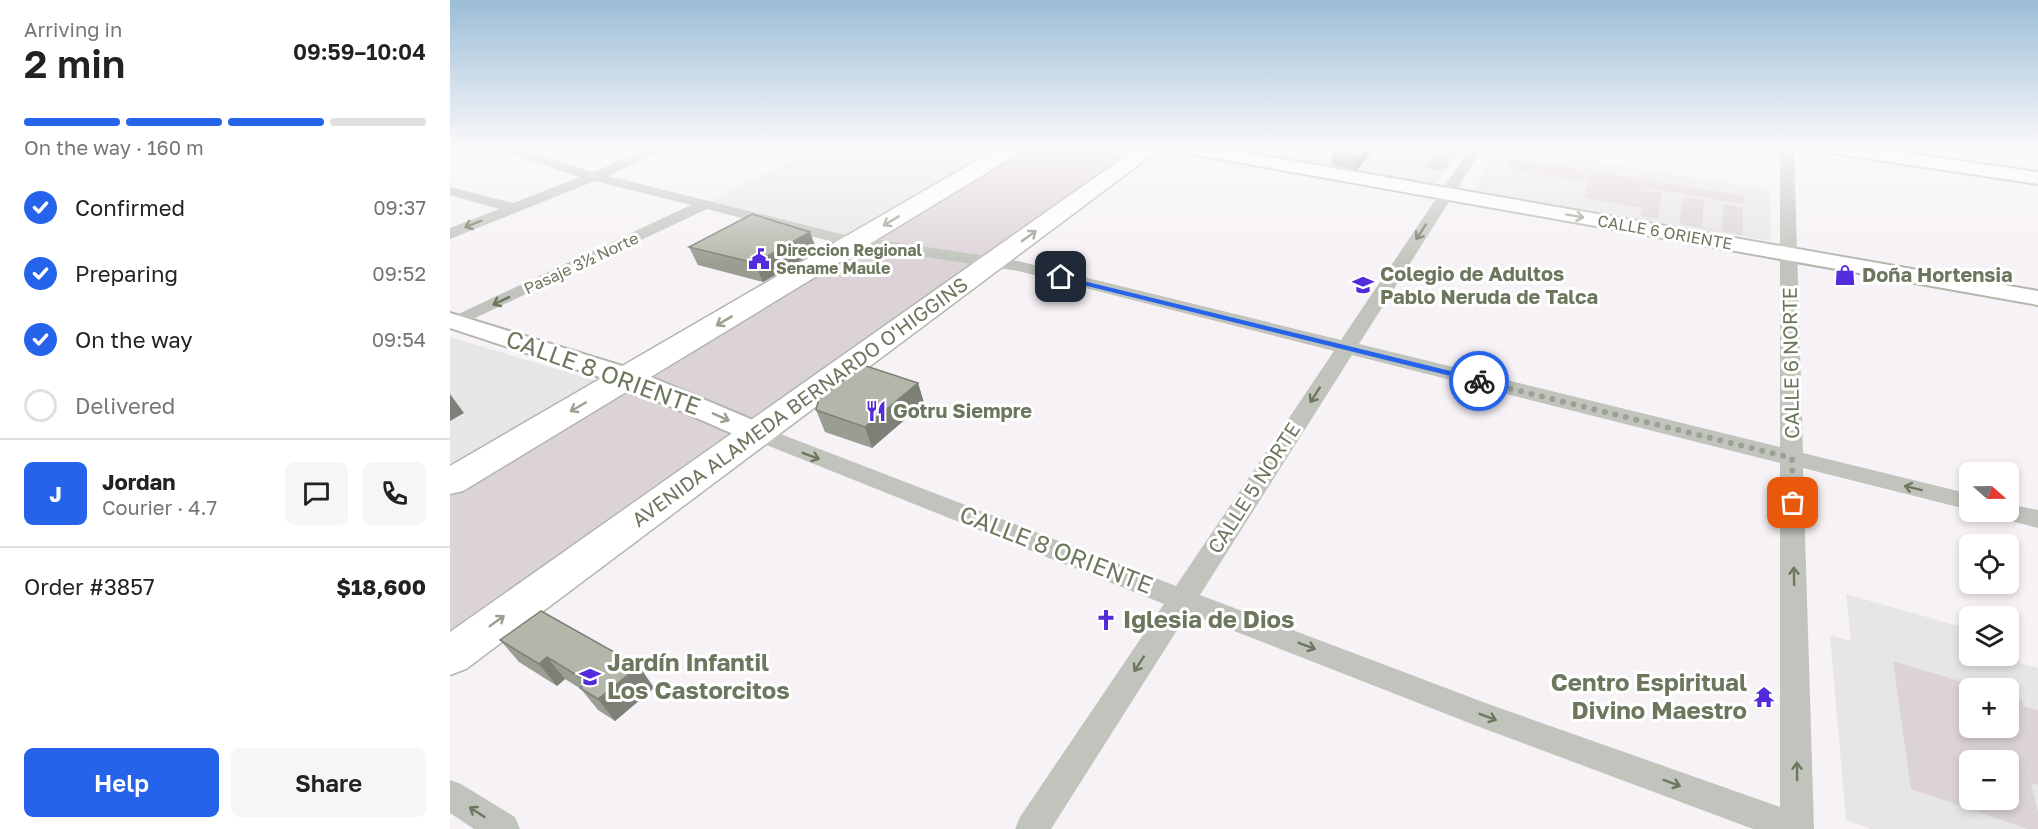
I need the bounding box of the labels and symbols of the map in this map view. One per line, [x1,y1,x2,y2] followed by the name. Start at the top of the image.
[1596,210,1734,254] street label: CALLE 6 ORIENTE
[1564,211,1584,222] one-way arrow
[883,215,900,227] one-way arrow
[464,219,483,230] one-way arrow
[1415,223,1427,240] one-way arrow
[520,228,642,298] street label: Pasaje 3½ Norte
[1021,230,1037,242] one-way arrow
[776,240,922,278] place label: Direccion Regional Sename Maule
[747,247,771,271] public building icon: Direccion Regional Sename Maule
[1035,251,1086,302] pin
[1380,261,1598,308] place label: Colegio de Adultos Pablo Neruda de Talca
[1862,262,2013,286] place label: Doña Hortensia
[1833,263,1857,287] shop icon: Doña Hortensia
[627,271,972,531] street label: AVENIDA ALAMEDA BERNARDO O'HIGGINS
[1351,273,1375,297] school or university icon: Colegio de Adultos Pablo Neruda de Talca
[1777,287,1803,439] street label: CALLE 6 NORTE
[493,295,511,307] one-way arrow
[716,315,733,327] one-way arrow
[502,323,705,420] street label: CALLE 8 ORIENTE
[1449,351,1509,411] courier
[1308,387,1321,404] one-way arrow
[893,398,1032,422] place label: Gotru Siempre
[864,399,888,423] restaurant icon: Gotru Siempre
[570,401,587,413] one-way arrow
[711,412,729,423] one-way arrow
[1202,418,1304,557] street label: CALLE 5 NORTE
[801,451,820,462] one-way arrow
[1959,462,2019,522] north arrow
[1767,477,1818,528] pin
[1904,481,1923,493] one-way arrow
[956,498,1157,599] street label: CALLE 8 ORIENTE
[1788,566,1800,586] one-way arrow
[1123,604,1294,633] place label: Iglesia de Dios
[1094,608,1118,632] church icon: Iglesia de Dios
[489,615,505,628] one-way arrow
[1297,642,1315,653] one-way arrow
[607,647,790,704] place label: Jardín Infantil Los Castorcitos
[1133,656,1146,673] one-way arrow
[578,665,602,689] school or university icon: Jardín Infantil Los Castorcitos
[1551,667,1747,724] place label: Centro Espiritual Divino Maestro
[1752,685,1776,709] temple icon: Centro Espiritual Divino Maestro
[1479,712,1497,723] one-way arrow
[1791,761,1802,781] one-way arrow
[1662,779,1681,790] one-way arrow
[469,806,485,818] one-way arrow

